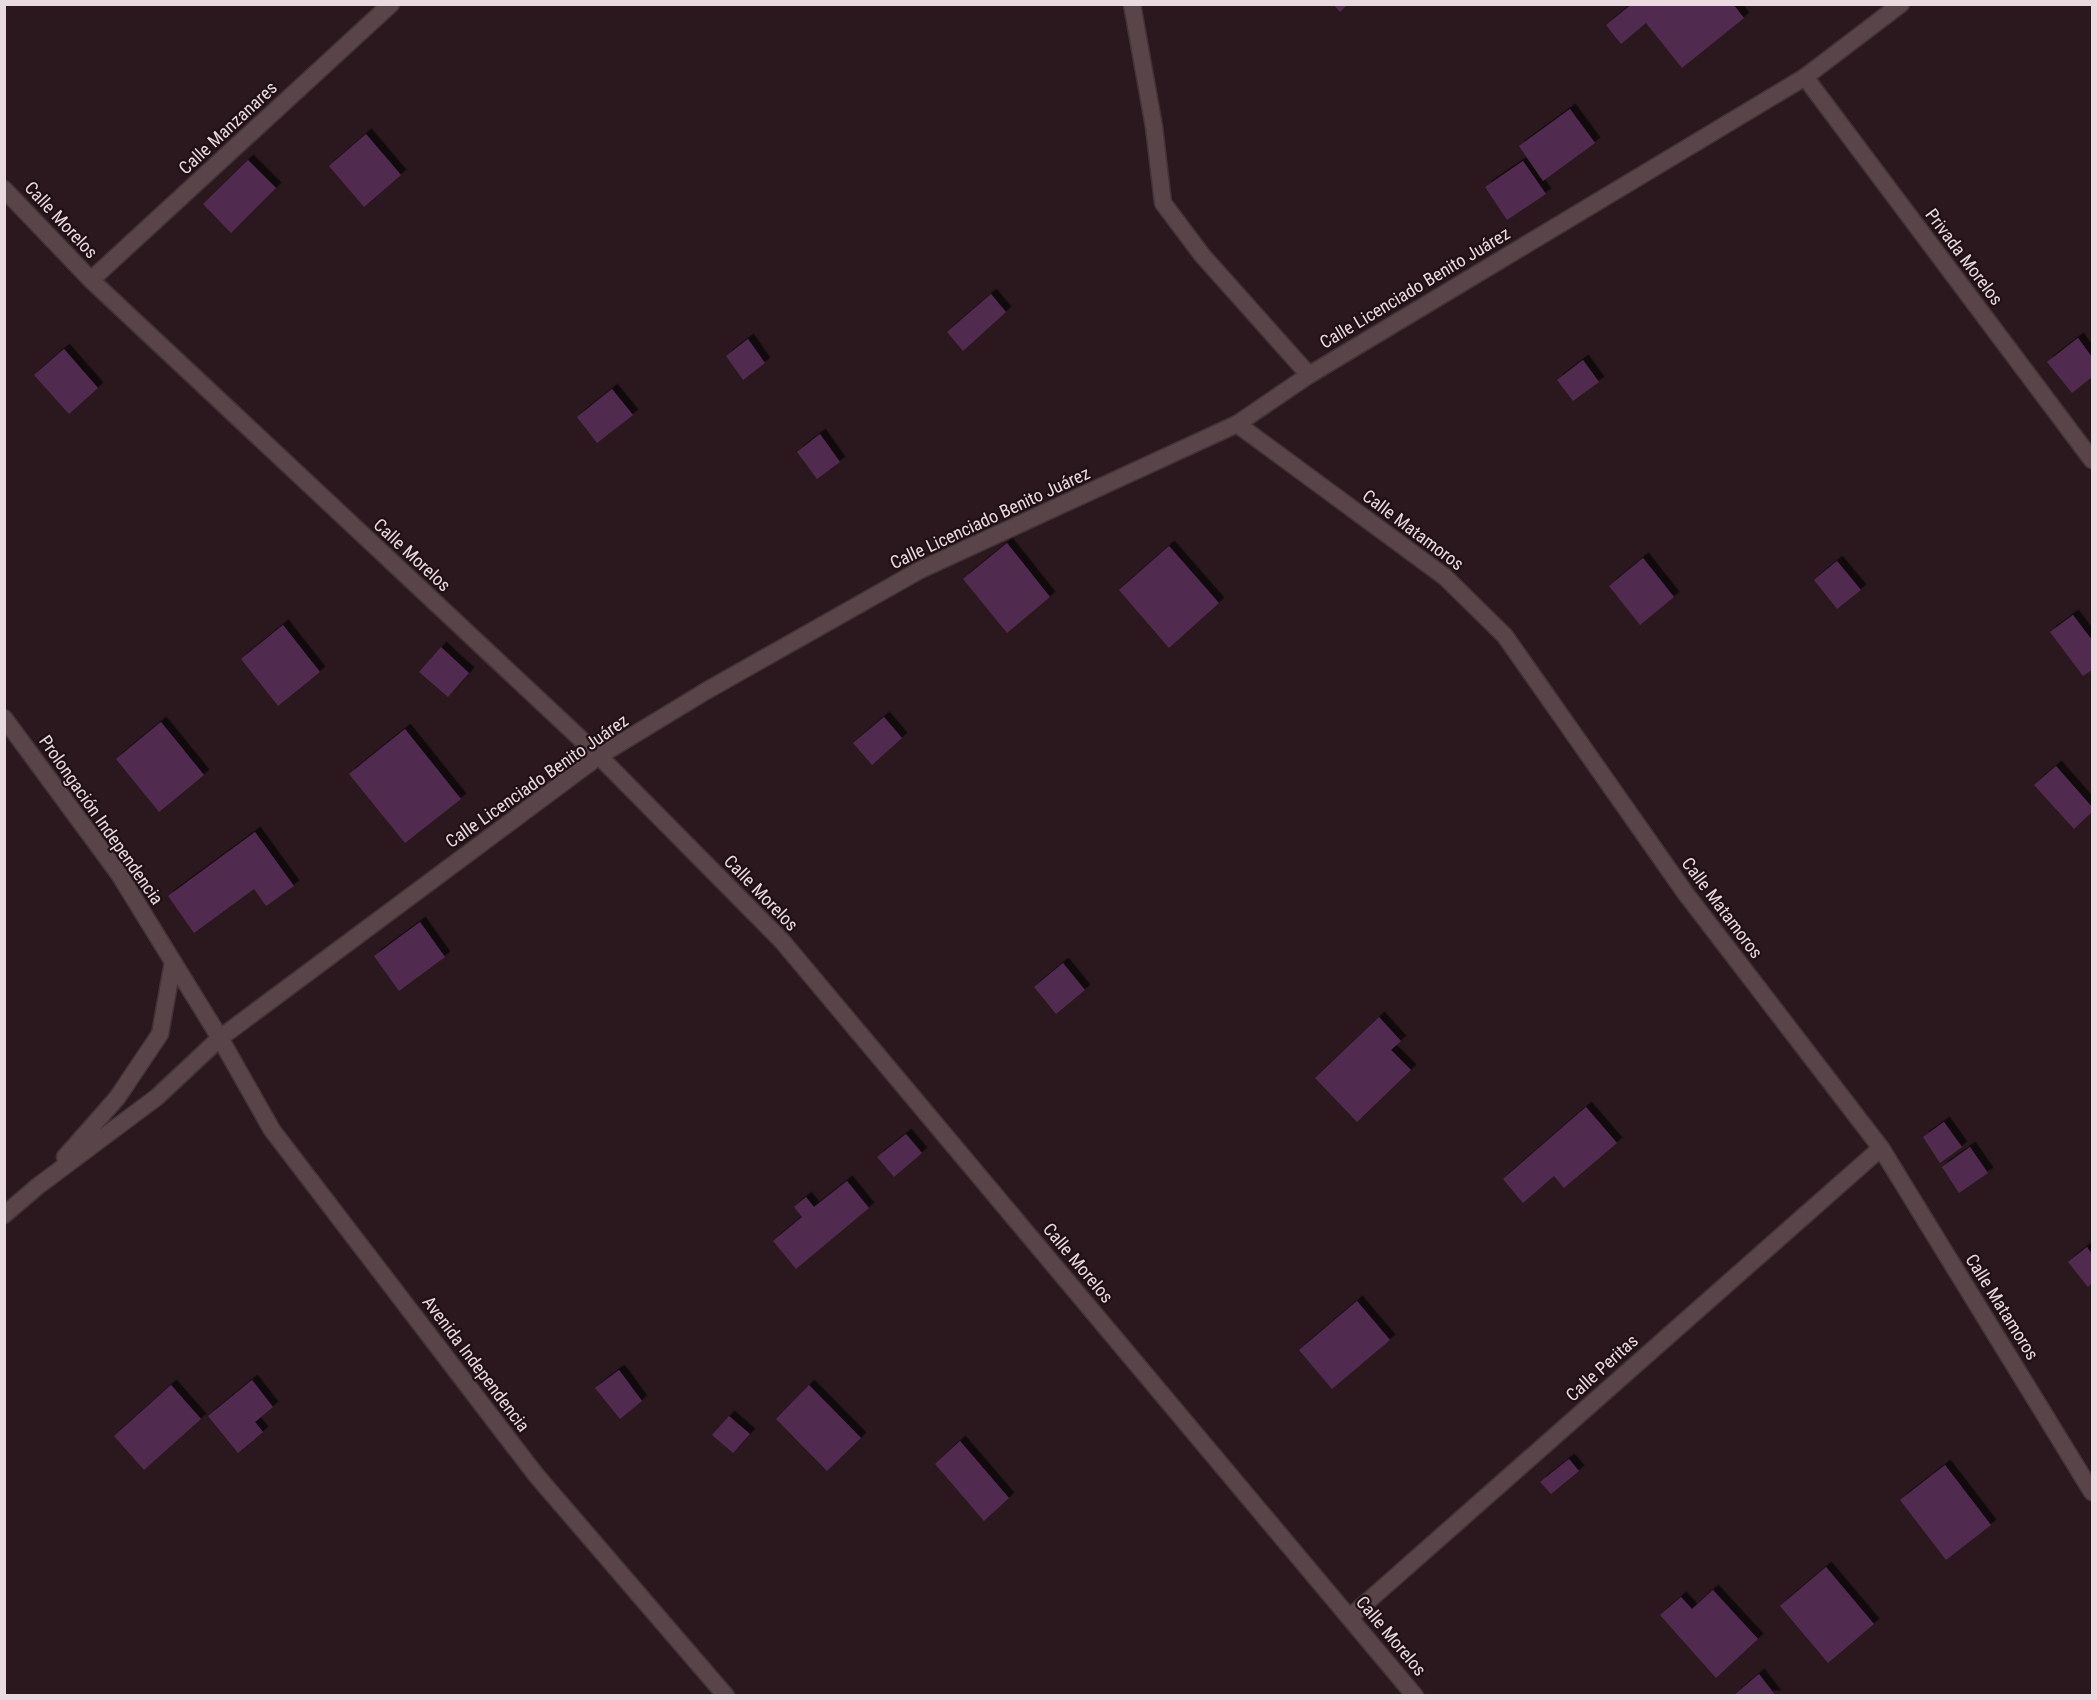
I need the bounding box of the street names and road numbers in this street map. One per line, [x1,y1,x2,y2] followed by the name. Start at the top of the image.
[174,77,281,178] street label: Calle Manzanares
[20,177,102,262] street label: Calle Morelos
[1921,204,2007,309] street label: Privada Morelos
[1316,222,1514,353] street label: Calle Licenciado Benito Juárez
[887,462,1093,573] street label: Calle Licenciado Benito Juárez
[1359,485,1468,574] street label: Calle Matamoros
[370,514,455,596] street label: Calle Morelos
[441,709,632,852] street label: Calle Licenciado Benito Juárez
[35,731,168,908] street label: Prolongación Independencia
[720,850,803,935] street label: Calle Morelos
[1678,853,1767,962] street label: Calle Matamoros
[1039,1219,1118,1307] street label: Calle Morelos
[1961,1250,2043,1364] street label: Calle Matamoros
[419,1292,534,1436] street label: Avenida Independencia
[1561,1330,1642,1405] street label: Calle Peritas
[1352,1592,1431,1680] street label: Calle Morelos

